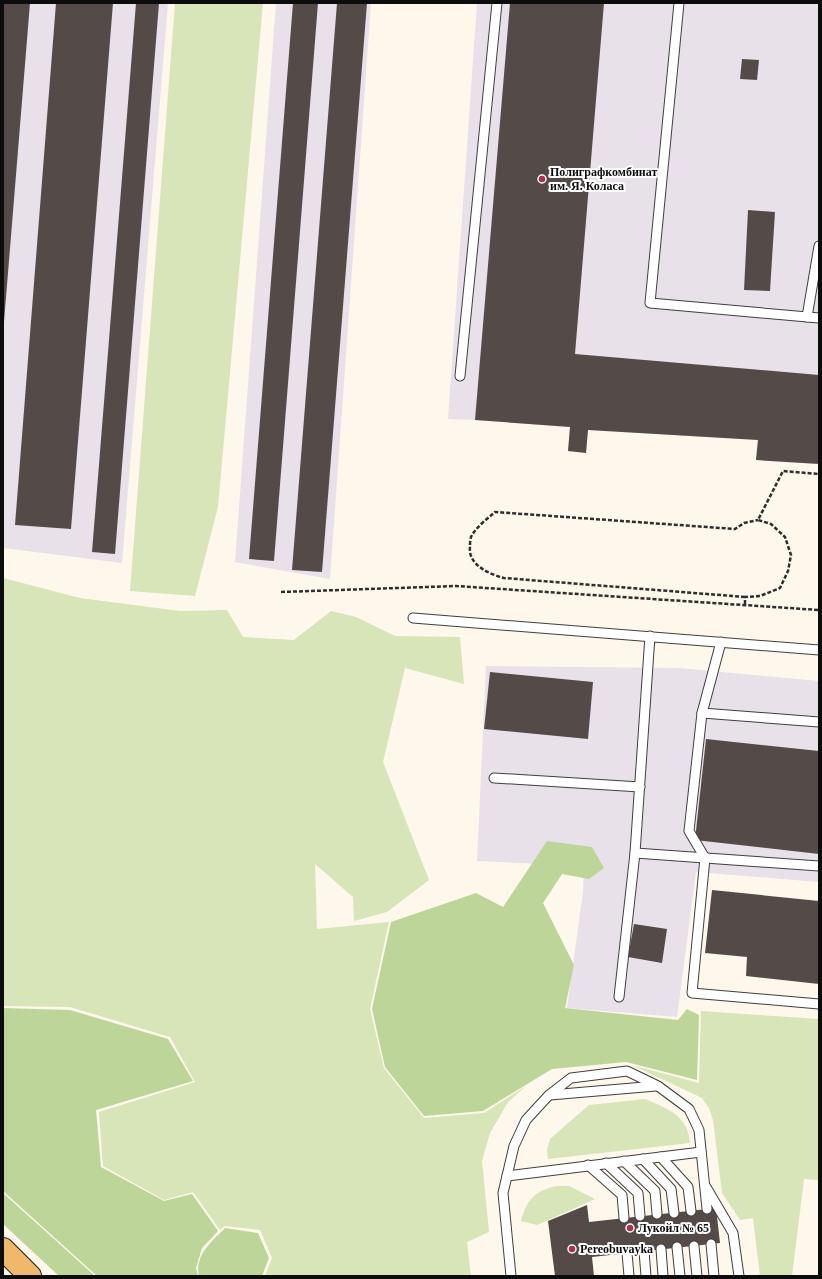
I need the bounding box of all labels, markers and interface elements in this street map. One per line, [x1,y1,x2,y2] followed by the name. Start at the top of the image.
[550,165,657,193] place label: Полиграфкомбинат им. Я. Коласа
[537,174,547,184] marker: Полиграфкомбинат им. Я. Коласа
[638,1221,709,1235] place label: Лукойл № 65
[625,1223,635,1233] marker: Лукойл № 65
[580,1242,653,1256] place label: Pereobuvayka
[567,1244,577,1254] marker: Pereobuvayka

